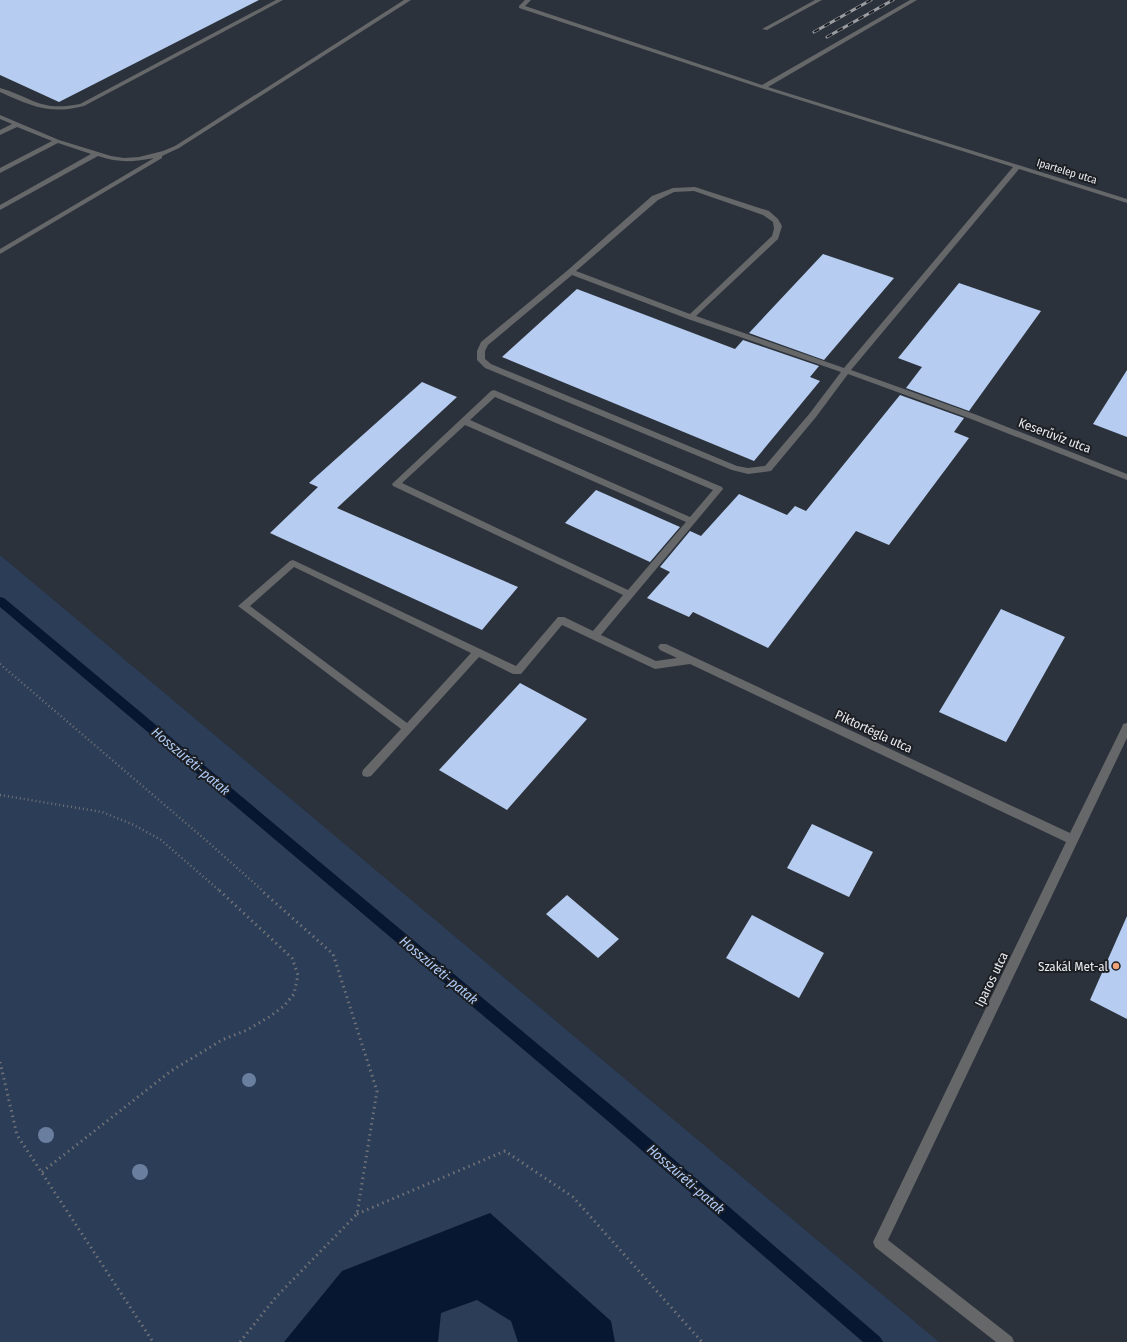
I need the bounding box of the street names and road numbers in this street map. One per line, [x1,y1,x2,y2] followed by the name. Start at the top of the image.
[1035,156,1099,187] street label: Ipartelep utca
[1016,415,1093,456] street label: Keserűvíz utca
[833,707,915,756] street label: Piktortégla utca
[972,949,1011,1009] street label: Iparos utca

